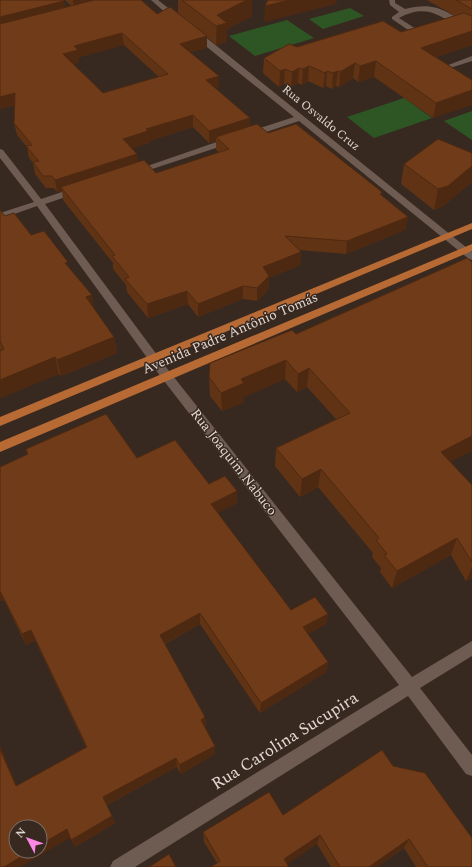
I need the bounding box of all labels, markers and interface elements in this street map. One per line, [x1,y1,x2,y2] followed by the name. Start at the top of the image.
[278,81,364,155] street label: Rua Osvaldo Cruz
[139,286,321,380] street label: Avenida Padre Antônio Tomás
[186,404,282,520] street label: Rua Joaquim Nabuco
[206,685,364,797] street label: Rua Carolina Sucupira
[8,819,48,859] north arrow
[11,824,30,842] text: N

